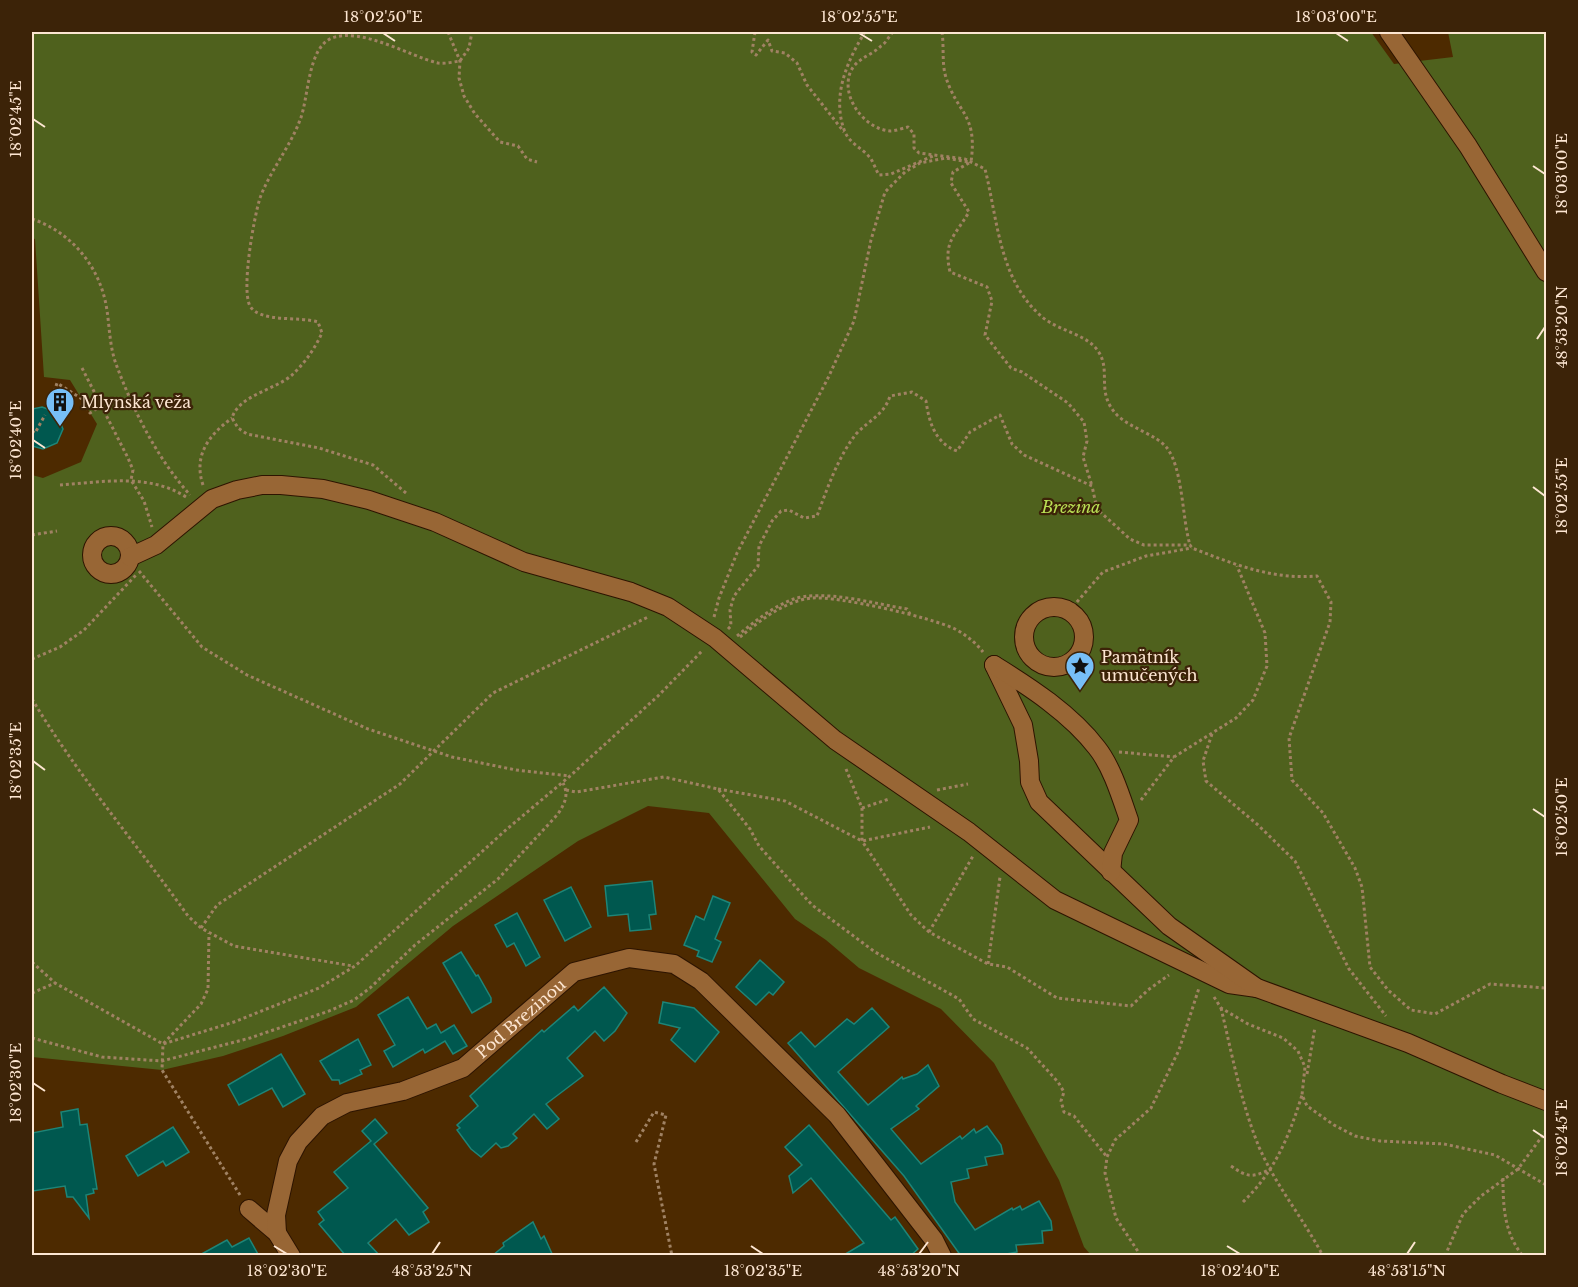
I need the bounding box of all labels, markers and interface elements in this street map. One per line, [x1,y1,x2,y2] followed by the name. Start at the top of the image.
[343,7,423,26] text: 18°02'50"E
[820,7,898,26] text: 18°02'55"E
[1295,7,1377,26] text: 18°03'00"E
[6,80,25,158] text: 18°02'45"E
[1552,133,1571,215] text: 18°03'00"E
[1552,286,1571,368] text: 48°53'20"N
[44,386,76,428] building icon: Mlynská veža
[81,392,191,412] place label: Mlynská veža
[6,400,25,480] text: 18°02'40"E
[1552,457,1571,535] text: 18°02'55"E
[1041,497,1100,517] park label: Brezina
[1101,647,1198,685] place label: Pamätník umučených
[1064,650,1096,692] place icon: Pamätník umučených
[6,722,25,800] text: 18°02'35"E
[1552,777,1571,857] text: 18°02'50"E
[472,974,570,1062] street label: Pod Brezinou
[6,1043,25,1123] text: 18°02'30"E
[1552,1099,1571,1177] text: 18°02'45"E
[247,1261,327,1280] text: 18°02'30"E
[392,1261,472,1280] text: 48°53'25"N
[724,1261,802,1280] text: 18°02'35"E
[878,1261,960,1280] text: 48°53'20"N
[1200,1261,1280,1280] text: 18°02'40"E
[1368,1261,1446,1280] text: 48°53'15"N

